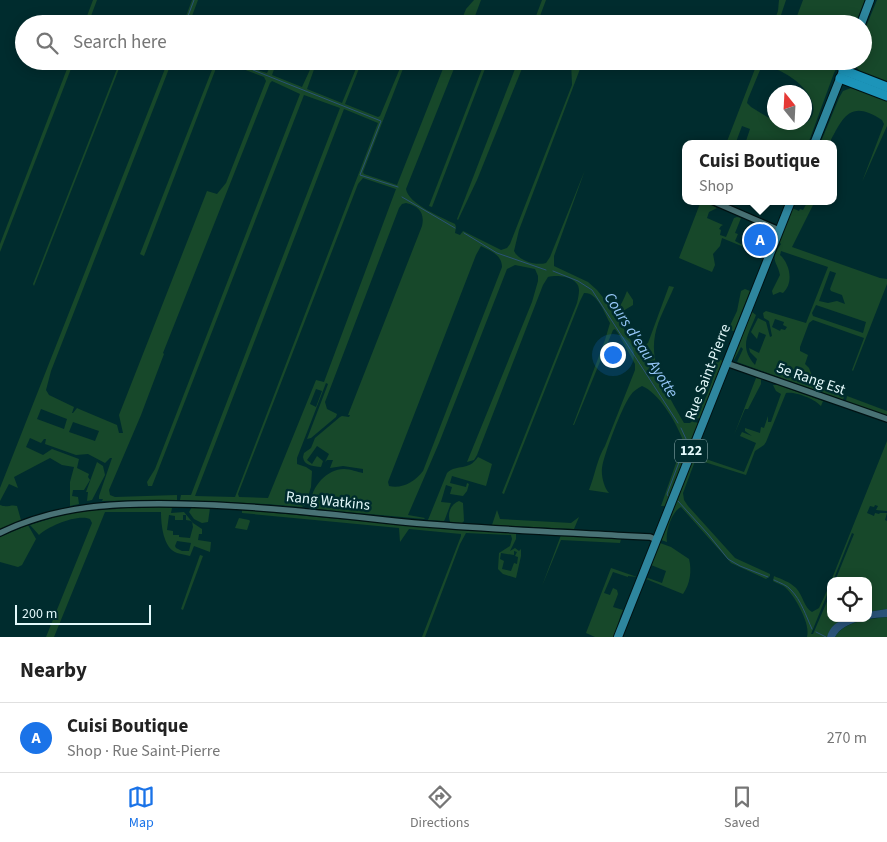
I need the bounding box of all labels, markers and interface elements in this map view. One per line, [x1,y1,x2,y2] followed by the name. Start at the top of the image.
[15,15,872,70] search box
[33,29,61,57] icon: search
[73,29,167,56] text: Search here
[767,85,812,130] north arrow
[682,140,837,205] popup
[699,148,820,175] text: Cuisi Boutique
[699,175,734,197] text: Shop
[744,221,776,259] pin: A
[599,288,684,402] water label: Cours d'eau Ayotte
[680,321,736,423] street label: Rue Saint-Pierre
[600,342,626,368] your location
[774,357,848,401] street label: 5e Rang Est
[675,440,707,462] road number: 122
[285,486,371,516] street label: Rang Watkins
[827,577,872,622] map controls
[827,577,872,622] button: locate
[15,602,151,625] scale bar
[22,604,57,624] text: 200 m
[20,655,87,685] text: Nearby
[67,713,188,740] text: Cuisi Boutique
[31,727,41,749] text: A
[827,727,867,749] text: 270 m
[67,740,220,762] text: Shop · Rue Saint-Pierre
[127,783,155,833] tab: Map
[410,783,469,833] tab: Directions
[724,783,760,833] tab: Saved

